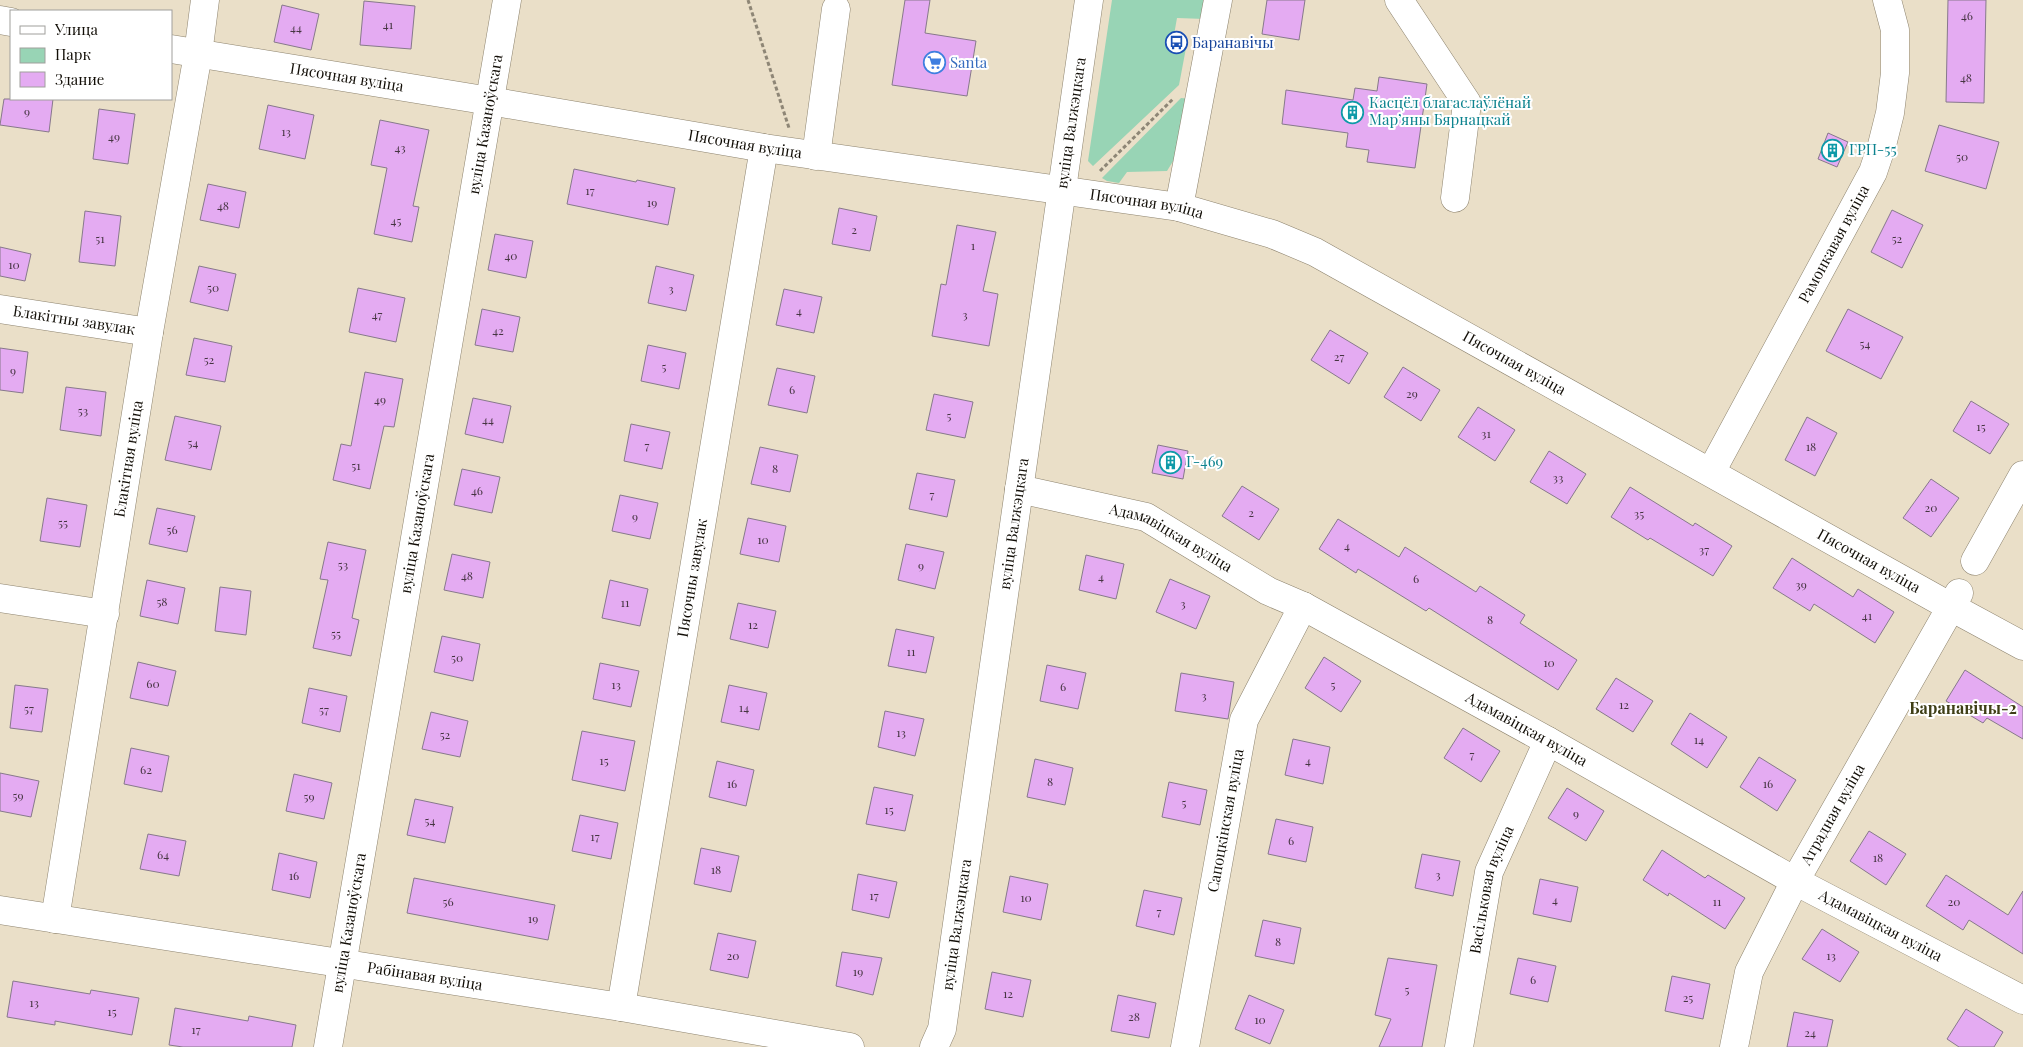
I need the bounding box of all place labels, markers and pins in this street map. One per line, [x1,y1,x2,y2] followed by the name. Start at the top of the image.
[1164,31,1188,55] bus stop icon: Баранавічы
[1192,32,1274,52] place label: Баранавічы
[922,51,946,75] supermarket icon: Santa
[950,52,988,72] place label: Santa
[1369,92,1531,129] place label: Касцёл благаслаўлёнай Мар’яны Бярнацкай
[1341,100,1365,124] building icon: Касцёл благаслаўлёнай Мар’яны Бярнацкай
[1821,138,1845,162] building icon: ГРП-55
[1849,139,1897,159] place label: ГРП-55
[1158,450,1182,474] building icon: Г-469
[1186,451,1223,471] place label: Г-469

